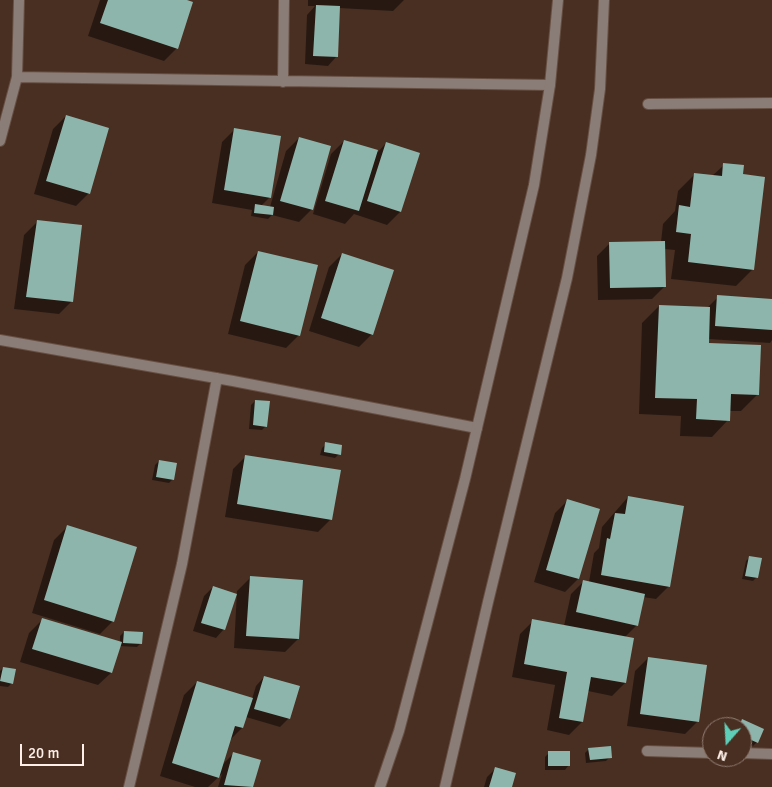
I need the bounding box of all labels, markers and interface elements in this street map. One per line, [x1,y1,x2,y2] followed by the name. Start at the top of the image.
[702,717,752,767] north arrow
[22,734,86,766] scale bar
[28,744,59,762] text: 20 m
[715,746,730,765] text: N

